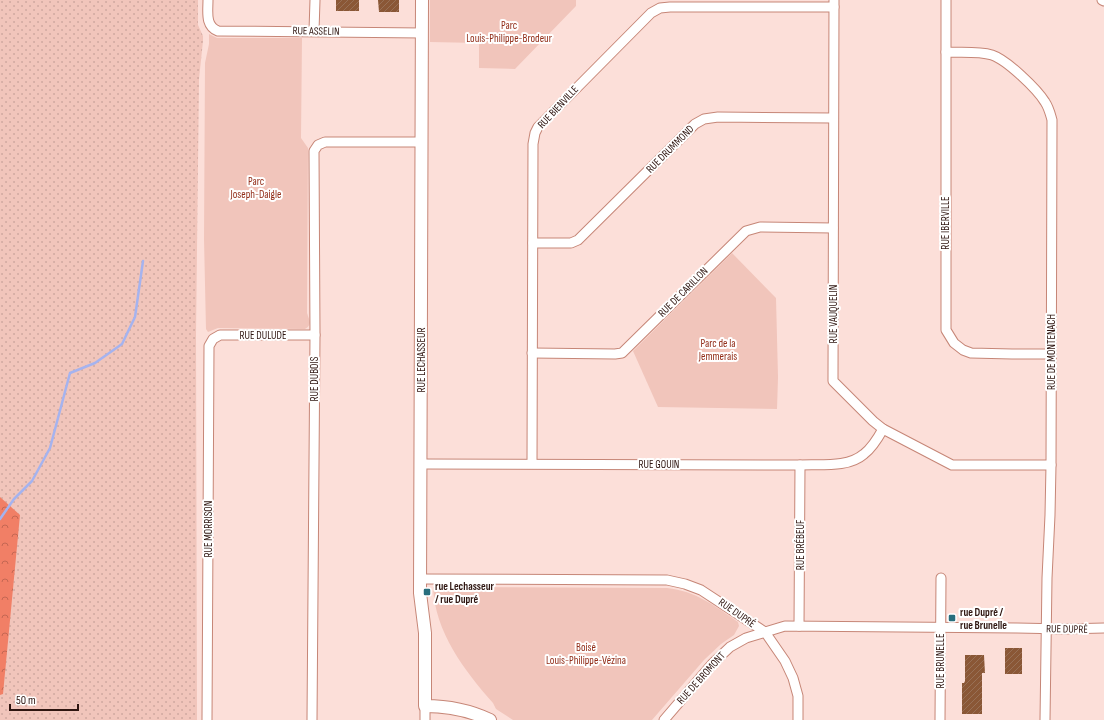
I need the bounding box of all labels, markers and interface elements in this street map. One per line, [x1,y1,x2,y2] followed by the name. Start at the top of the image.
[466,19,552,45] park label: Parc Louis-Philippe-Brodeur
[292,24,340,38] street label: RUE ASSELIN
[535,83,581,131] street label: RUE BIENVILLE
[643,122,697,176] street label: RUE DRUMMOND
[230,175,281,201] park label: Parc Joseph-Daigle
[939,196,952,250] street label: RUE IBERVILLE
[656,265,710,319] street label: RUE DE CARILLON
[827,285,840,343] street label: RUE VAUQUELIN
[1045,314,1058,390] street label: RUE DE MONTENACH
[415,327,428,393] street label: RUE LECHASSEUR
[240,329,286,342] street label: RUE DULUDE
[698,337,737,363] park label: Parc de la Jemmerais
[308,356,321,401] street label: RUE DUBOIS
[639,458,679,471] street label: RUE GOUIN
[202,501,215,557] street label: RUE MORRISON
[794,520,807,570] street label: RUE BRÉBEUF
[435,580,494,606] place label: rue Lechasseur / rue Dupré
[422,587,432,597] marker: rue Lechasseur / rue Dupré
[716,596,758,630] street label: RUE DUPRÉ
[960,606,1007,632] place label: rue Dupré / rue Brunelle
[947,613,957,623] marker: rue Dupré / rue Brunelle
[1046,622,1088,636] street label: RUE DUPRÉ
[934,634,947,688] street label: RUE BRUNELLE
[546,641,626,667] park label: Boisé Louis-Philippe-Vézina
[674,649,728,707] street label: RUE DE BROMONT
[10,686,78,712] scale bar
[16,693,36,708] text: 50 m

